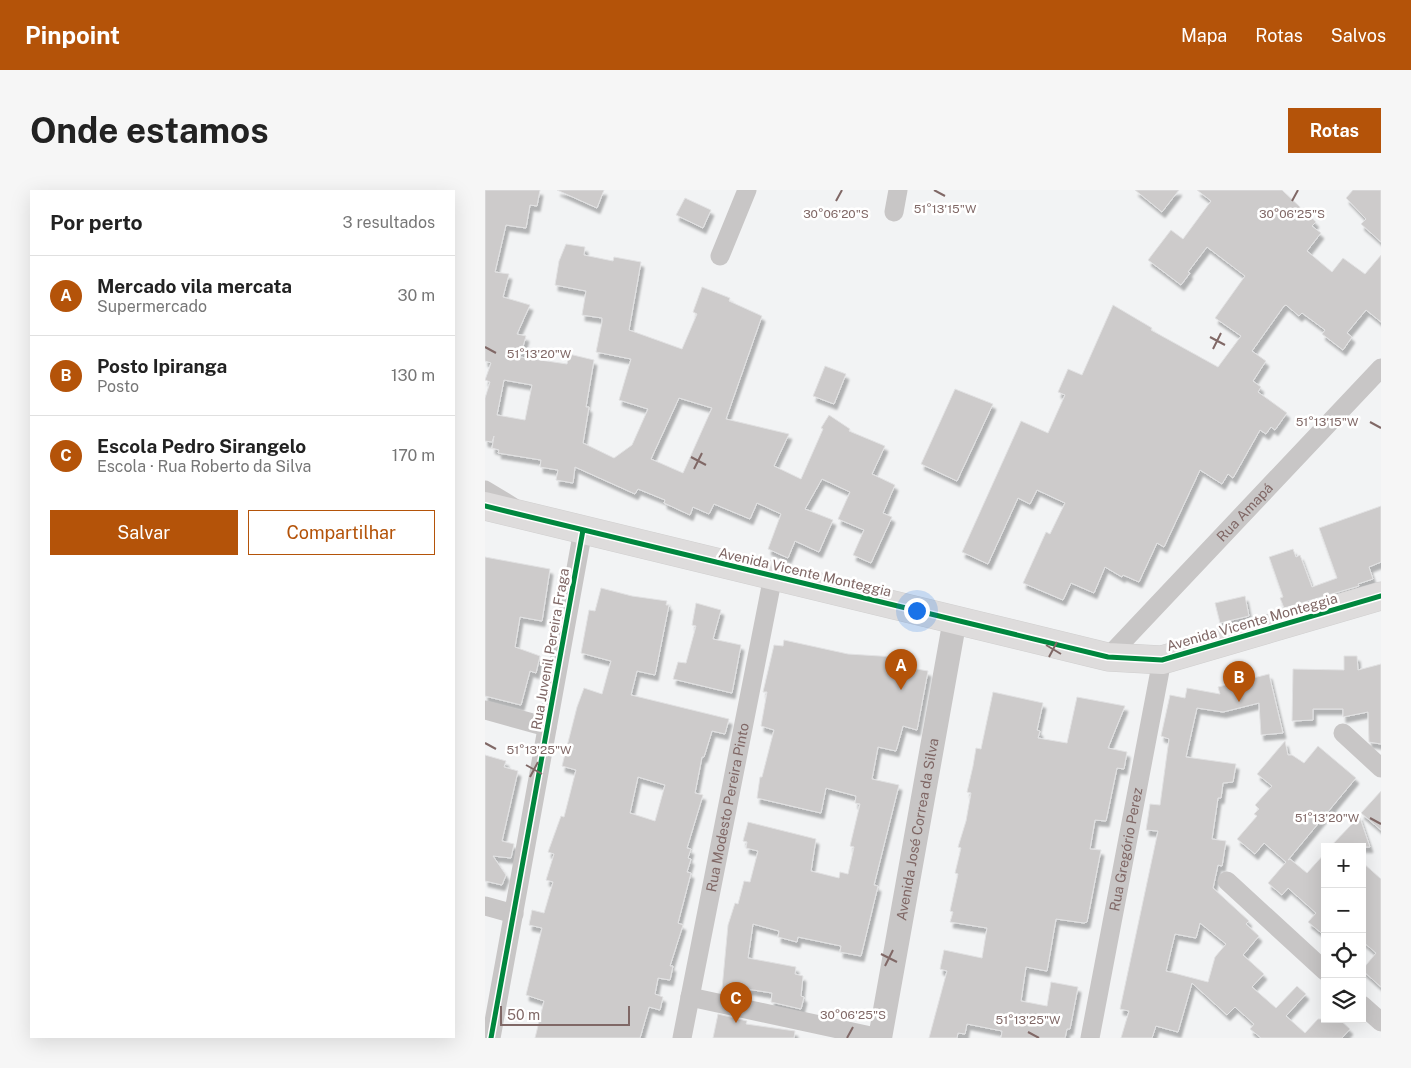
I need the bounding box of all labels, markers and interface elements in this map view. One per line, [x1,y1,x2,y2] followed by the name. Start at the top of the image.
[25,21,120,49] text: Pinpoint
[1181,25,1227,46] text: Mapa
[1255,25,1303,46] text: Rotas
[1331,25,1386,46] text: Salvos
[1288,108,1381,153] button: Rotas
[30,110,269,151] text: Onde estamos
[914,202,977,216] text: 51°13'15"W
[803,207,869,221] text: 30°06'20"S
[1259,207,1325,221] text: 30°06'25"S
[50,210,143,235] text: Por perto
[343,213,435,232] text: 3 resultados
[97,275,292,297] text: Mercado vila mercata
[60,286,72,305] text: A
[398,286,435,305] text: 30 m
[97,297,207,316] text: Supermercado
[507,347,572,361] text: 51°13'20"W
[97,355,227,377] text: Posto Ipiranga
[61,366,71,385] text: B
[391,366,435,385] text: 130 m
[97,377,139,396] text: Posto
[1296,415,1359,429] text: 51°13'15"W
[97,435,306,457] text: Escola Pedro Sirangelo
[60,446,72,465] text: C
[392,446,435,465] text: 170 m
[97,457,311,476] text: Escola · Rua Roberto da Silva
[1213,480,1276,545] street label: Rua Amapá
[50,510,238,555] button: Salvar
[248,510,435,555] button: Compartilhar
[717,544,893,600] street label: Avenida Vicente Monteggia
[528,567,572,731] street label: Rua Juvenil Pereira Fraga
[1165,590,1339,654] street label: Avenida Vicente Monteggia
[904,598,930,624] your location
[885,649,917,690] pin: A
[1223,661,1255,702] pin: B
[703,721,752,893] street label: Rua Modesto Pereira Pinto
[893,737,942,922] street label: Avenida José Correa da Silva
[507,743,572,757] text: 51°13'25"W
[1106,786,1146,912] street label: Rua Gregório Perez
[1295,811,1360,825] text: 51°13'20"W
[1321,843,1366,1023] map controls
[1321,843,1366,888] button: +
[1321,888,1366,933] button: −
[1321,933,1366,978] button: locate
[1321,978,1366,1023] button: layers
[720,982,752,1023] pin: C
[500,1003,630,1026] scale bar
[507,1007,540,1023] text: 50 m
[820,1008,886,1022] text: 30°06'25"S
[996,1013,1061,1027] text: 51°13'25"W

